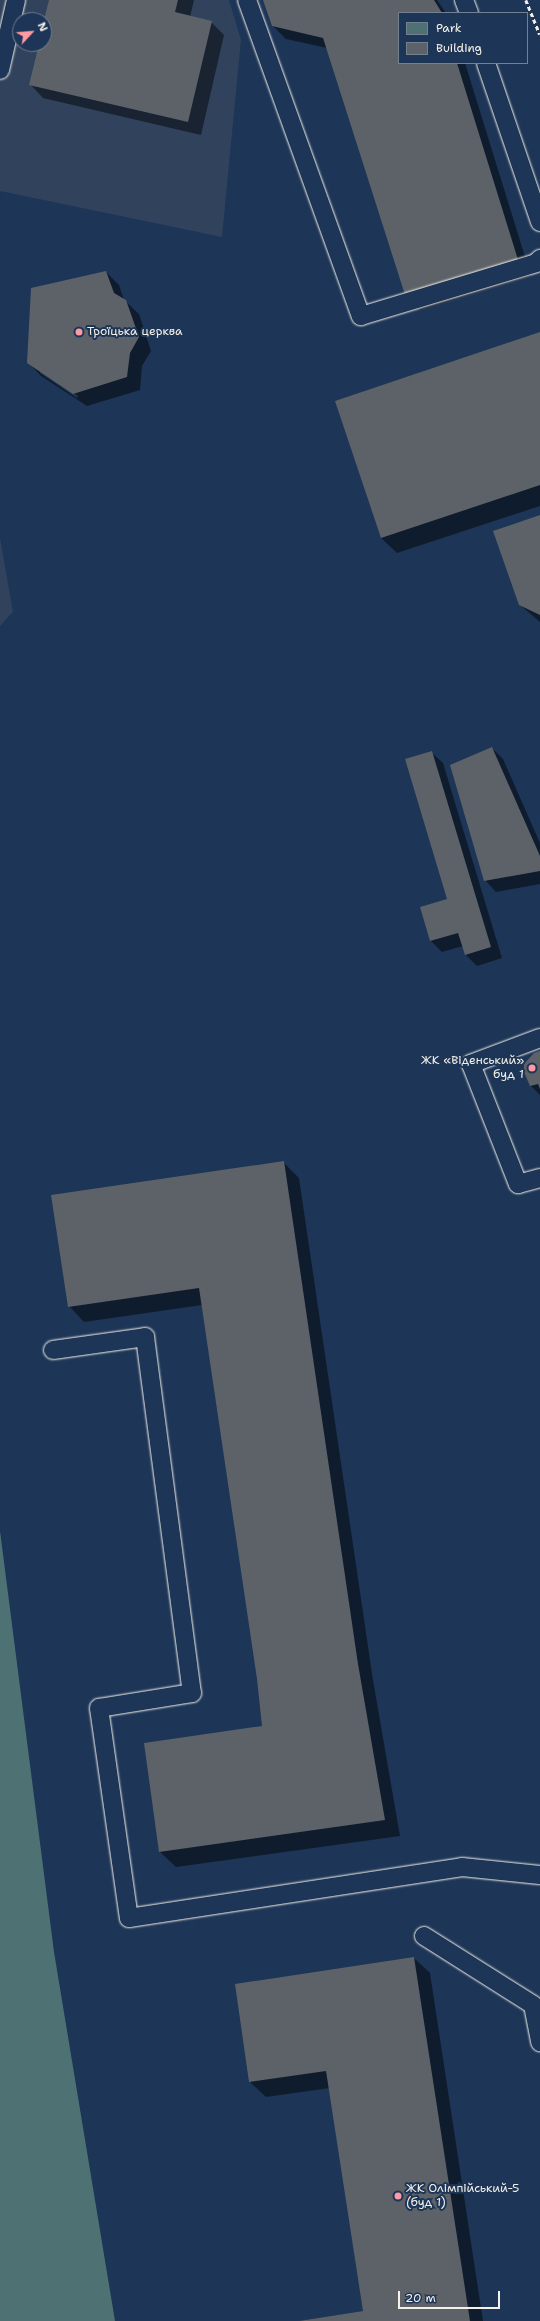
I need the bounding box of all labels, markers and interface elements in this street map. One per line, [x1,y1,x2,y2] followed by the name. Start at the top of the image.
[12,12,52,52] north arrow
[398,12,528,64] legend
[34,20,51,34] text: N
[436,20,462,36] text: Park
[436,40,482,56] text: Building
[87,325,183,339] place label: Троїцька церква
[74,327,84,337] marker: Троїцька церква
[421,1054,524,1082] place label: ЖК «Віденський» буд 1
[527,1063,537,1073] marker: ЖК «Віденський» буд 1
[406,2182,519,2210] place label: ЖК Олімпійський-5 (буд 1)
[393,2191,403,2201] marker: ЖК Олімпійський-5 (буд 1)
[400,2283,502,2309] scale bar
[405,2290,436,2306] text: 20 m

